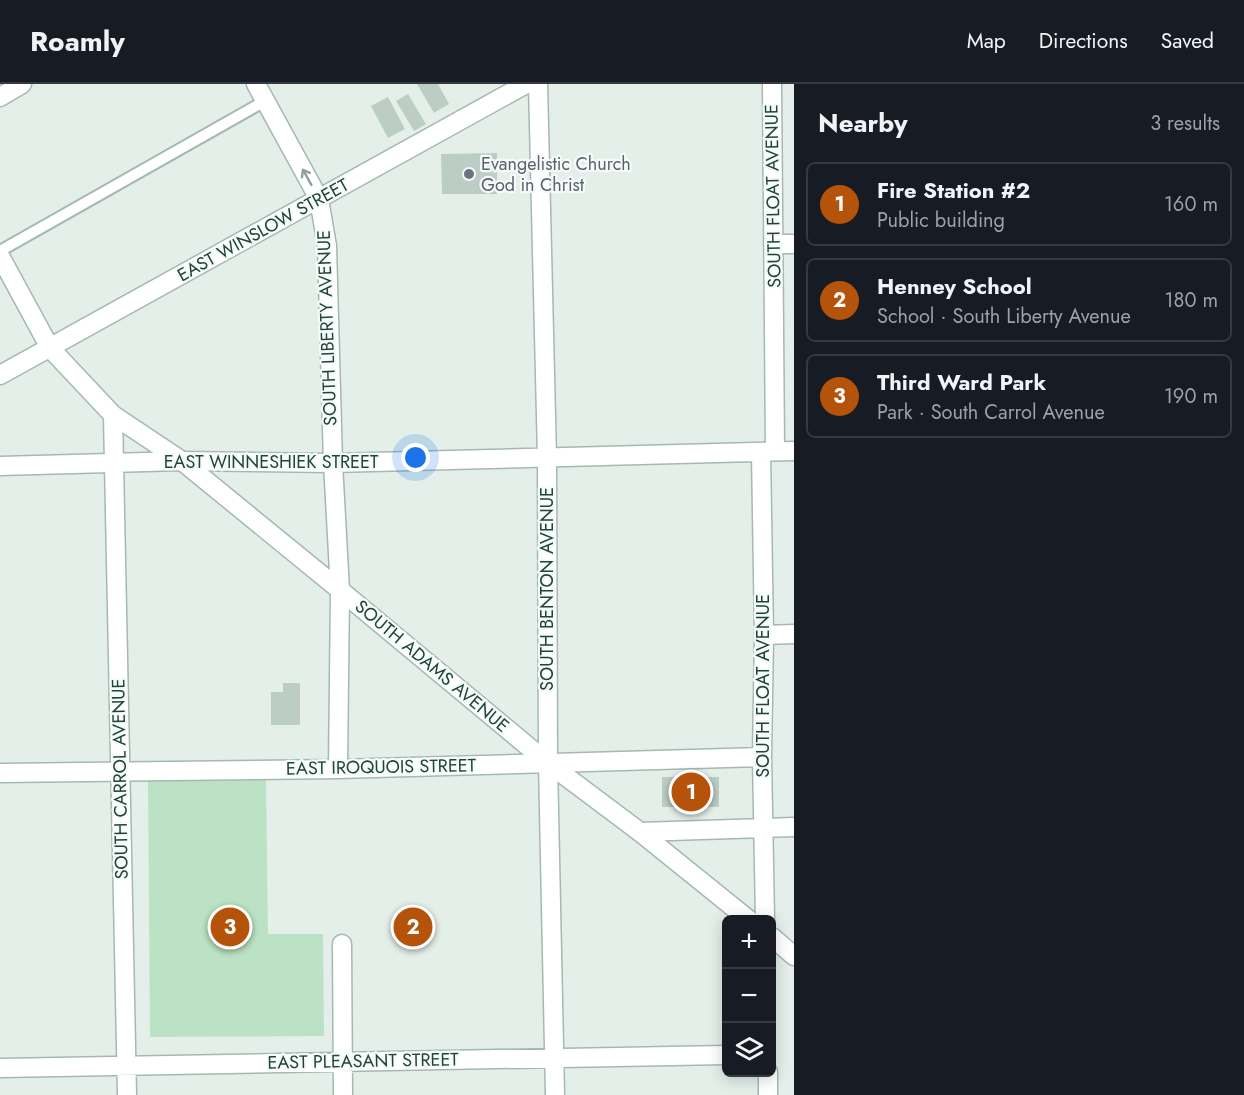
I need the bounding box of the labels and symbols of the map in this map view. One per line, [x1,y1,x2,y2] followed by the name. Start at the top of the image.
[758,104,788,288] street label: SOUTH FLOAT AVENUE
[481,151,631,198] place label: Evangelistic Church God in Christ
[462,167,476,181] marker: Evangelistic Church God in Christ
[301,169,313,186] one-way arrow
[173,172,354,288] street label: EAST WINSLOW STREET
[311,230,343,426] street label: SOUTH LIBERTY AVENUE
[401,443,430,472] your location
[164,449,379,475] street label: EAST WINNESHIEK STREET
[534,487,560,691] street label: SOUTH BENTON AVENUE
[349,594,515,738] street label: SOUTH ADAMS AVENUE
[750,594,776,778] street label: SOUTH FLOAT AVENUE
[105,678,135,880] street label: SOUTH CARROL AVENUE
[286,752,477,782] street label: EAST IROQUOIS STREET
[672,770,710,814] pin: 1
[210,904,250,950] pin: 3
[394,904,432,950] pin: 2
[267,1046,459,1076] street label: EAST PLEASANT STREET

